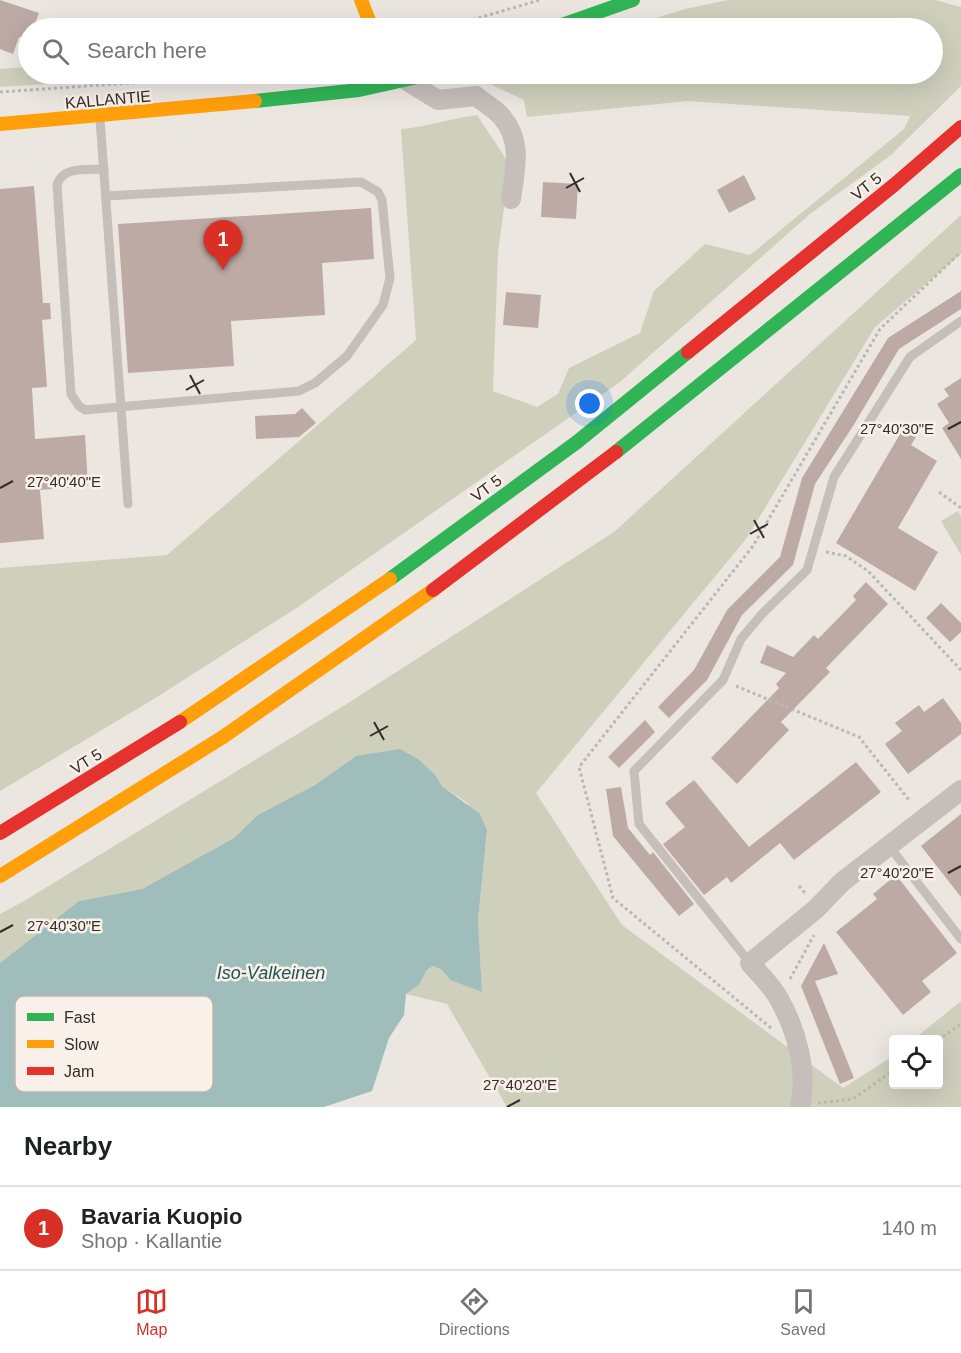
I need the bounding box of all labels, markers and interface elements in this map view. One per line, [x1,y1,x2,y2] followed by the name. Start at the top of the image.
[18,18,943,84] search box
[39,35,72,68] icon: search
[87,38,207,63] text: Search here
[64,87,152,112] street label: KALLANTIE
[848,169,885,204] street label: VT 5
[204,220,242,270] pin: 1
[575,389,604,418] your location
[860,420,934,437] text: 27°40'30"E
[468,471,505,505] street label: VT 5
[27,473,101,490] text: 27°40'40"E
[68,745,105,778] street label: VT 5
[860,864,934,881] text: 27°40'20"E
[27,917,101,934] text: 27°40'30"E
[217,963,325,983] water label: Iso-Valkeinen
[15,996,213,1092] legend
[64,1009,96,1026] text: Fast
[889,1035,943,1089] map controls
[889,1035,943,1089] button: locate
[64,1036,99,1053] text: Slow
[64,1063,94,1080] text: Jam
[483,1076,557,1093] text: 27°40'20"E
[24,1131,112,1161] text: Nearby
[81,1204,242,1229] text: Bavaria Kuopio
[38,1217,49,1239] text: 1
[881,1217,937,1239] text: 140 m
[81,1230,222,1252] text: Shop · Kallantie
[135,1285,168,1339] tab: Map
[439,1285,510,1339] tab: Directions
[780,1285,826,1339] tab: Saved

